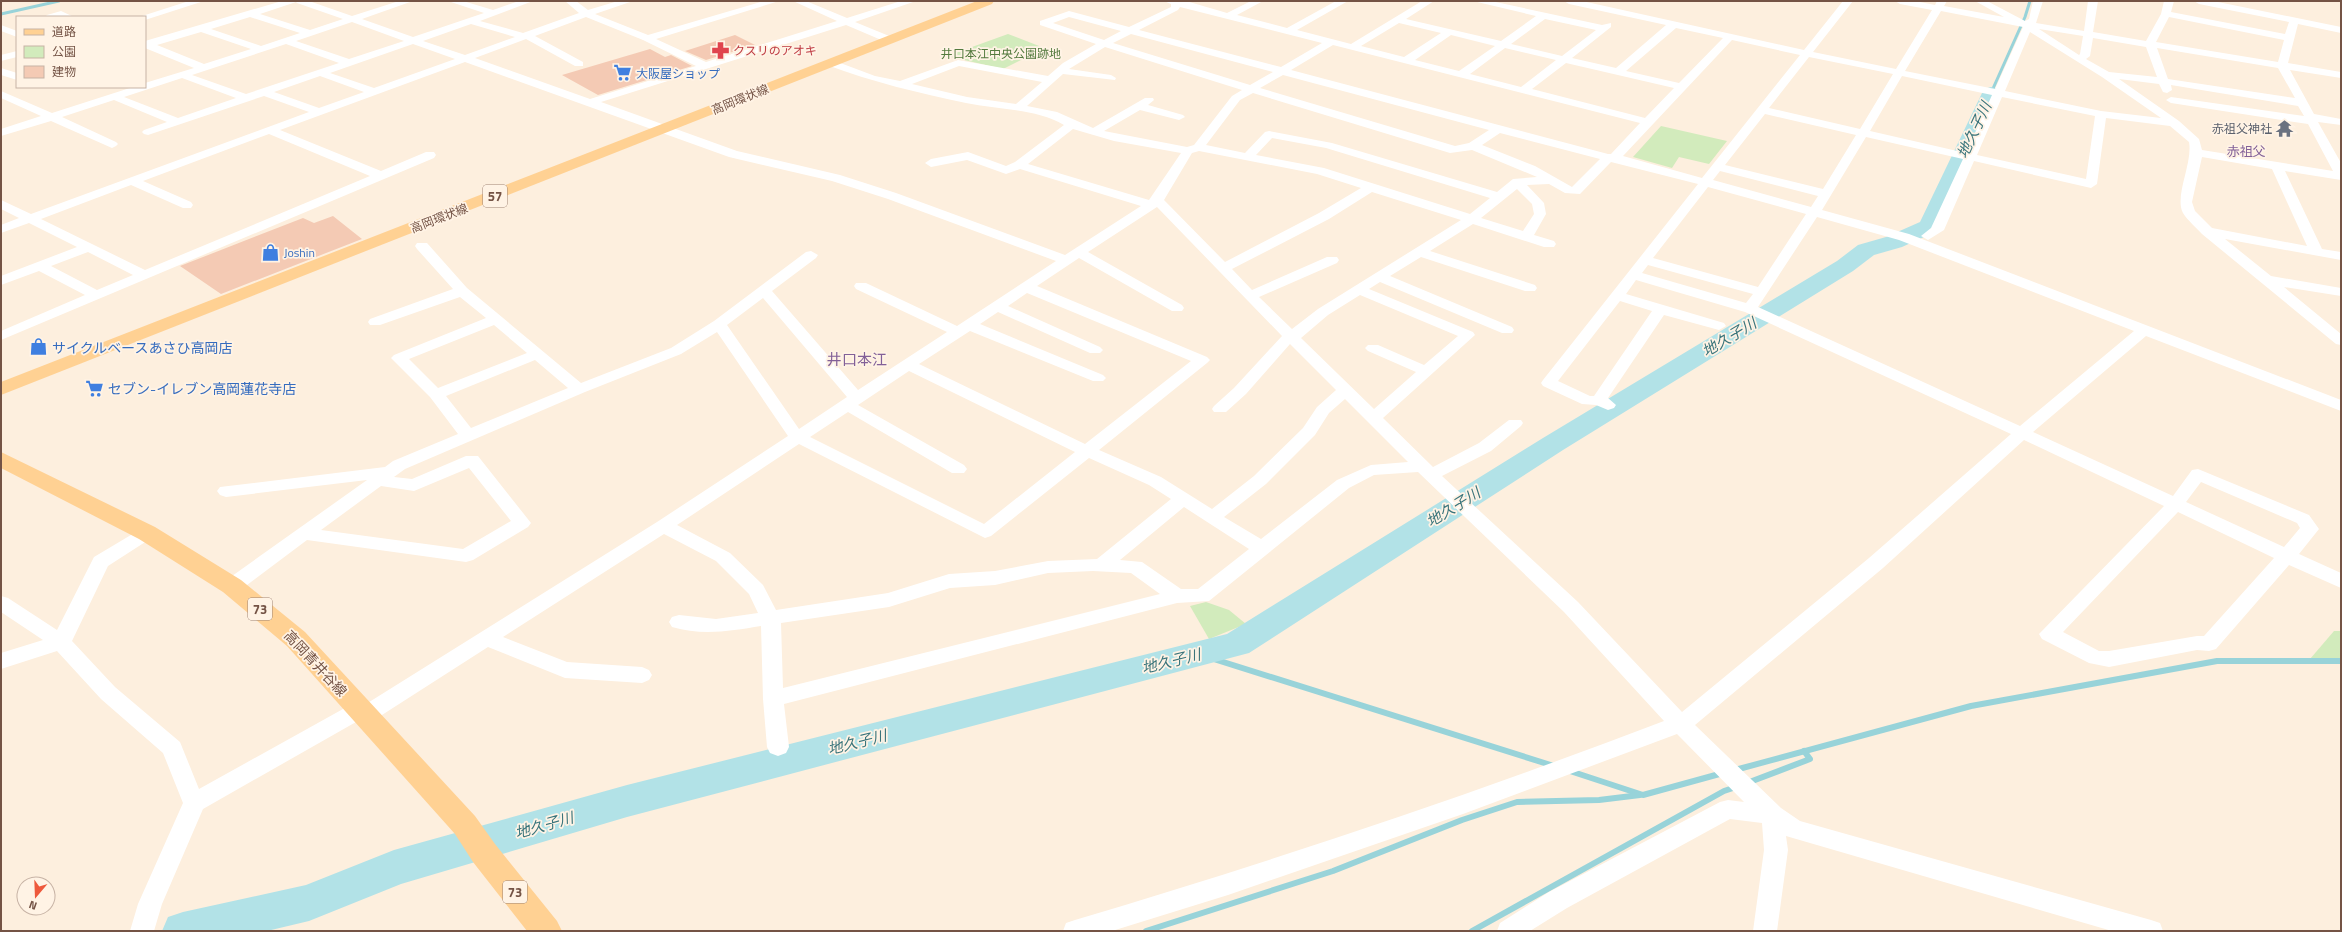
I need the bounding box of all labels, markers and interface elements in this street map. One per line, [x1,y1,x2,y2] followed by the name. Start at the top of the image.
[16,16,146,88] legend
[52,22,76,41] text: 道路
[710,40,730,60] pharmacy icon: クスリのアオキ
[733,41,817,60] place label: クスリのアオキ
[52,42,76,61] text: 公園
[941,44,1061,63] park label: 井口本江中央公園跡地
[52,62,76,81] text: 建物
[613,63,633,83] supermarket icon: 大阪屋ショップ
[636,64,720,83] place label: 大阪屋ショップ
[709,79,771,119] street label: 高岡環状線
[1951,96,1998,162] water label: 地久子川
[2275,118,2295,138] temple icon: 赤祖父神社
[2212,119,2272,138] place label: 赤祖父神社
[2226,141,2266,161] district label: 赤祖父
[483,185,507,207] road number: 57
[408,198,470,238] street label: 高岡環状線
[261,242,281,262] shop icon: Joshin
[284,243,315,262] place label: Joshin
[1697,311,1762,362] water label: 地久子川
[29,337,49,357] shop icon: サイクルベースあさひ高岡店
[52,337,233,358] place label: サイクルベースあさひ高岡店
[827,348,887,371] district label: 井口本江
[85,378,105,398] supermarket icon: セブン-イレブン高岡蓮花寺店
[108,378,296,399] place label: セブン-イレブン高岡蓮花寺店
[1421,480,1486,533] water label: 地久子川
[248,598,272,620] road number: 73
[280,625,352,701] street label: 高岡青井谷線
[1139,642,1205,679] water label: 地久子川
[825,723,891,760] water label: 地久子川
[512,805,578,844] water label: 地久子川
[16,876,56,916] north arrow
[503,881,527,903] road number: 73
[27,897,39,914] text: N

